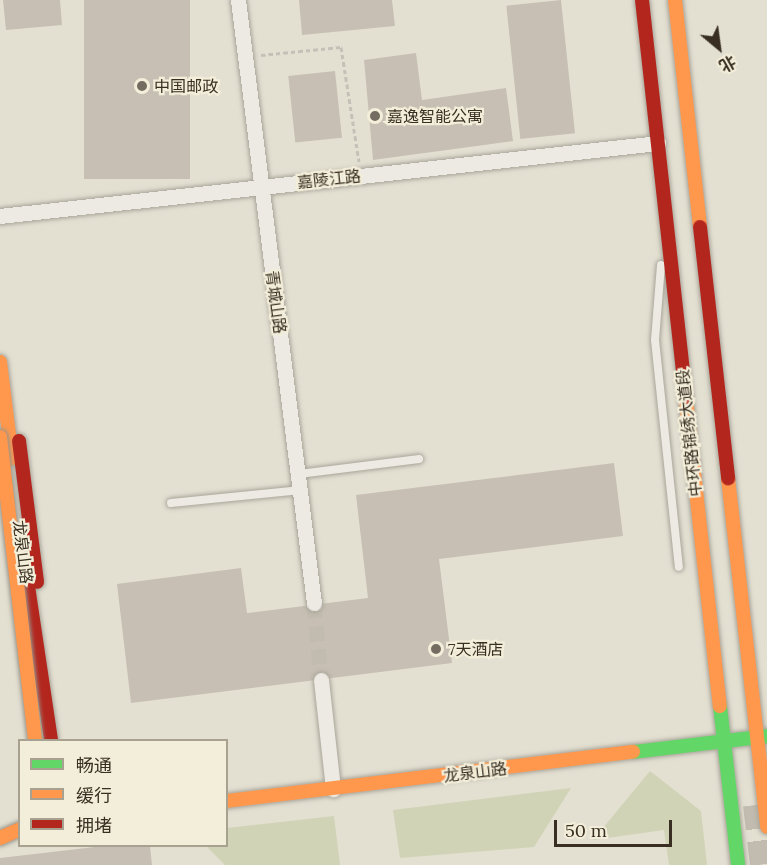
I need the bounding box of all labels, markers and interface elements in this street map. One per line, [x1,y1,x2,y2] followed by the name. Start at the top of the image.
[689,18,749,78] north arrow
[716,51,740,76] text: 北
[154,76,218,96] place label: 中国邮政
[135,79,149,93] marker: 中国邮政
[387,106,483,126] place label: 嘉逸智能公寓
[368,109,382,123] marker: 嘉逸智能公寓
[296,166,362,192] street label: 嘉陵江路
[262,269,290,335] street label: 青城山路
[673,368,705,498] street label: 中环路锦绣大道段
[10,519,36,585] street label: 龙泉山路
[448,639,503,659] place label: 7天酒店
[429,642,443,656] marker: 7天酒店
[18,739,228,847] legend
[76,754,112,777] text: 畅通
[442,759,508,785] street label: 龙泉山路
[76,784,112,807] text: 缓行
[557,808,676,846] scale bar
[76,814,112,837] text: 拥堵
[565,819,607,842] text: 50 m

